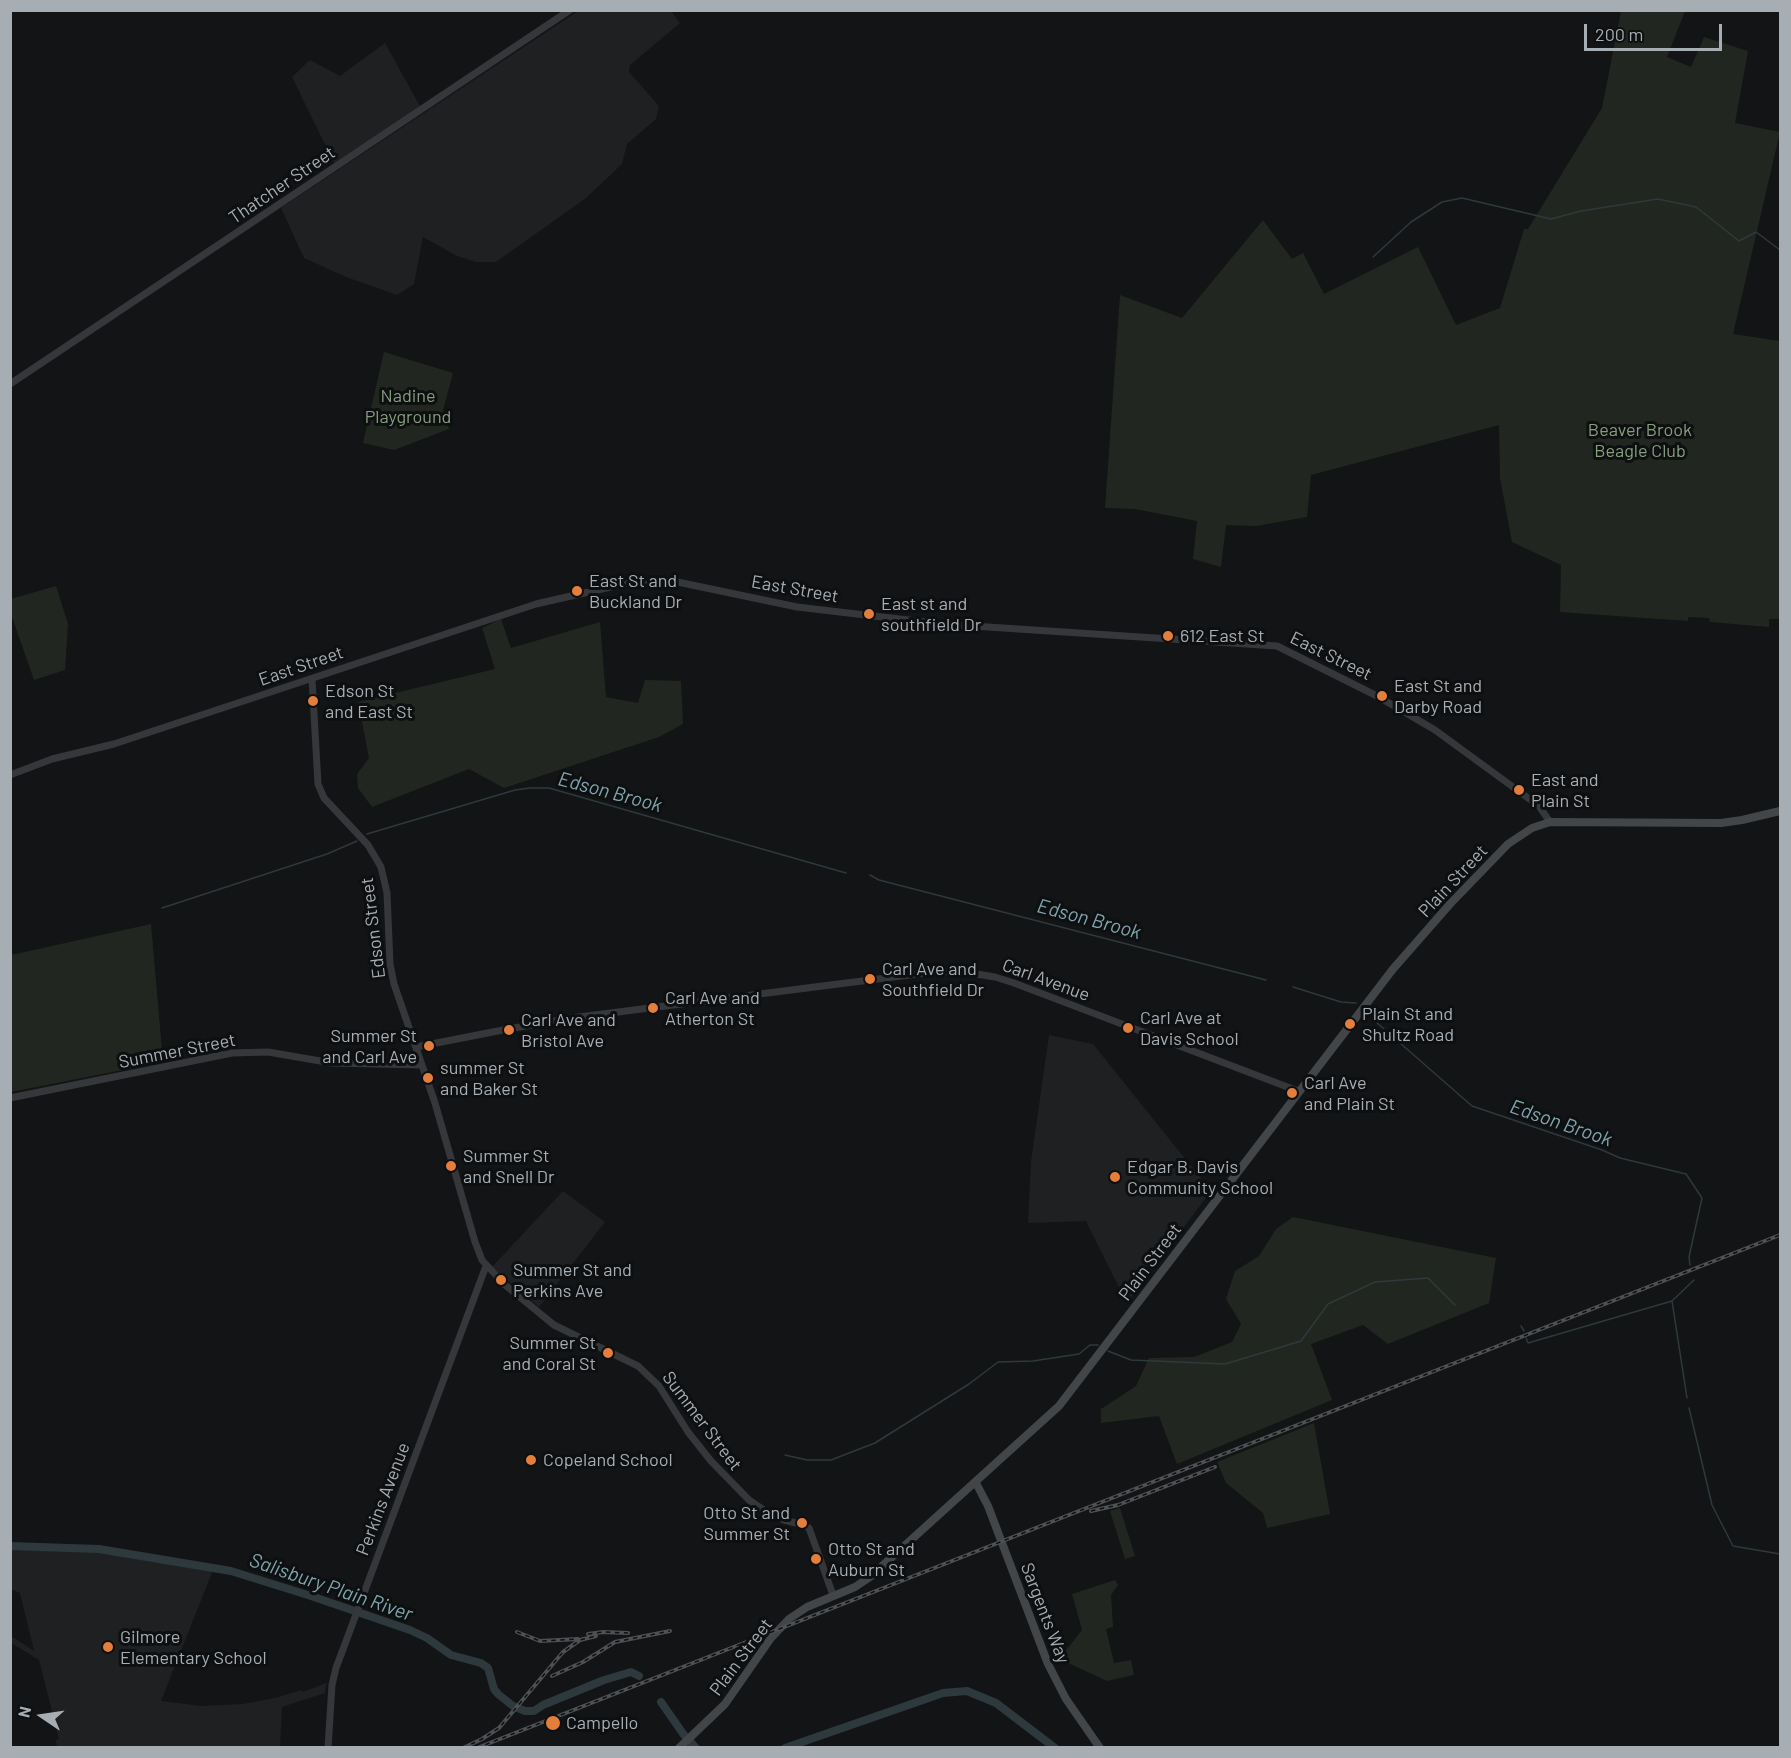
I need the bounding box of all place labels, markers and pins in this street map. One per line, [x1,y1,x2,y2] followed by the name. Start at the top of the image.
[589,570,682,612] place label: East St and Buckland Dr
[570,584,584,598] marker: East St and Buckland Dr
[881,593,981,636] place label: East st and southfield Dr
[862,607,876,621] marker: East st and southfield Dr
[1180,625,1264,647] place label: 612 East St
[1161,629,1175,643] marker: 612 East St
[1394,675,1482,718] place label: East St and Darby Road
[325,680,413,722] place label: Edson St and East St
[1375,689,1389,703] marker: East St and Darby Road
[306,694,320,708] marker: Edson St and East St
[1531,769,1598,812] place label: East and Plain St
[1512,783,1526,797] marker: East and Plain St
[882,958,984,1000] place label: Carl Ave and Southfield Dr
[863,972,877,986] marker: Carl Ave and Southfield Dr
[665,987,760,1030] place label: Carl Ave and Atherton St
[646,1001,660,1015] marker: Carl Ave and Atherton St
[1362,1003,1454,1046] place label: Plain St and Shultz Road
[1140,1007,1239,1050] place label: Carl Ave at Davis School
[521,1009,616,1052] place label: Carl Ave and Bristol Ave
[1343,1017,1357,1031] marker: Plain St and Shultz Road
[1121,1021,1135,1035] marker: Carl Ave at Davis School
[502,1023,516,1037] marker: Carl Ave and Bristol Ave
[322,1025,417,1068] place label: Summer St and Carl Ave
[422,1039,436,1053] marker: Summer St and Carl Ave
[440,1057,538,1100] place label: summer St and Baker St
[421,1071,435,1085] marker: summer St and Baker St
[1304,1072,1395,1114] place label: Carl Ave and Plain St
[1285,1086,1299,1100] marker: Carl Ave and Plain St
[463,1145,554,1188] place label: Summer St and Snell Dr
[1127,1156,1273,1198] place label: Edgar B. Davis Community School
[444,1159,458,1173] marker: Summer St and Snell Dr
[1108,1170,1122,1184] marker: Edgar B. Davis Community School
[513,1259,632,1302] place label: Summer St and Perkins Ave
[494,1273,508,1287] marker: Summer St and Perkins Ave
[503,1332,596,1374] place label: Summer St and Coral St
[601,1346,615,1360] marker: Summer St and Coral St
[543,1449,673,1471] place label: Copeland School
[524,1453,538,1467] marker: Copeland School
[703,1502,790,1544] place label: Otto St and Summer St
[795,1516,809,1530] marker: Otto St and Summer St
[828,1538,915,1580] place label: Otto St and Auburn St
[809,1552,823,1566] marker: Otto St and Auburn St
[120,1626,267,1668] place label: Gilmore Elementary School
[101,1640,115,1654] marker: Gilmore Elementary School
[566,1712,638,1734] place label: Campello
[544,1714,562,1732] marker: Campello

